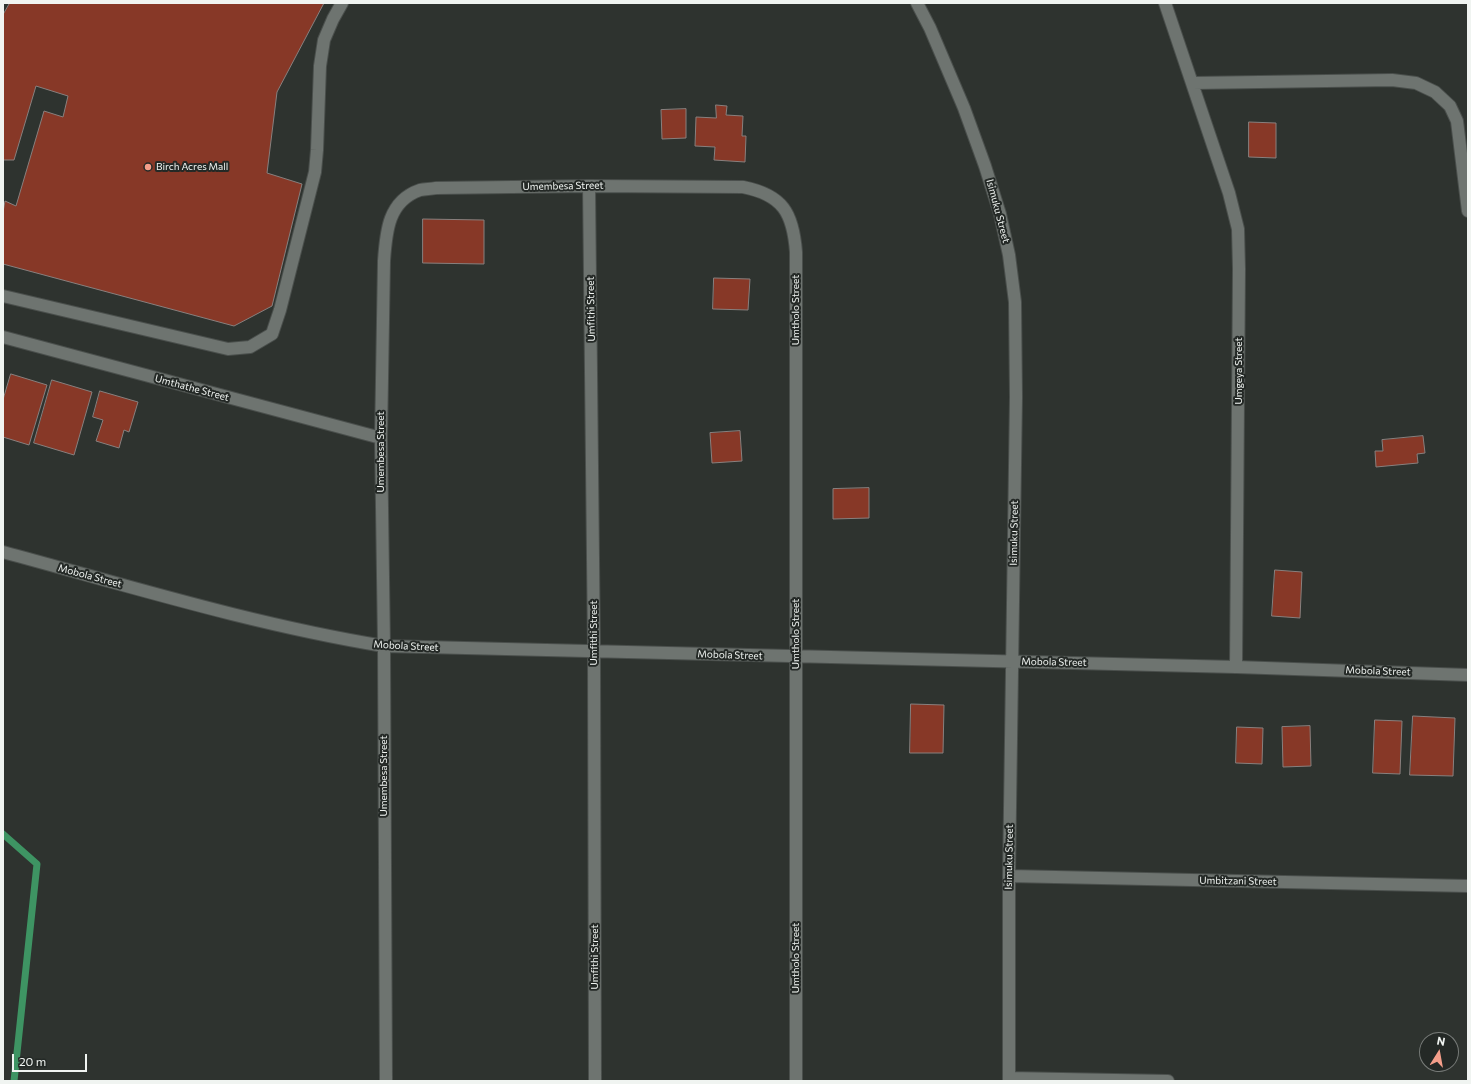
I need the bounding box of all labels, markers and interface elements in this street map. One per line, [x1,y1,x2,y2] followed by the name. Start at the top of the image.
[156,161,228,173] place label: Birch Acres Mall
[143,162,153,172] marker: Birch Acres Mall
[984,178,1012,244] street label: Isimuku Street
[522,179,604,193] street label: Umembesa Street
[790,275,802,345] street label: Umtholo Street
[584,276,598,342] street label: Umfithi Street
[1233,338,1245,404] street label: Umgeya Street
[154,372,230,404] street label: Umthathe Street
[375,411,387,493] street label: Umembesa Street
[1007,500,1021,566] street label: Isimuku Street
[57,562,123,590] street label: Mobola Street
[790,599,802,669] street label: Umtholo Street
[588,600,600,666] street label: Umfithi Street
[373,638,439,654] street label: Mobola Street
[697,648,763,662] street label: Mobola Street
[1021,655,1087,669] street label: Mobola Street
[1345,664,1411,678] street label: Mobola Street
[378,735,390,817] street label: Umembesa Street
[1002,824,1016,890] street label: Isimuku Street
[1199,874,1277,888] street label: Umbitzani Street
[790,923,802,993] street label: Umtholo Street
[589,924,601,990] street label: Umfithi Street
[1419,1032,1459,1072] north arrow
[1436,1034,1446,1048] text: N
[14,1046,89,1072] scale bar
[19,1054,46,1068] text: 20 m

